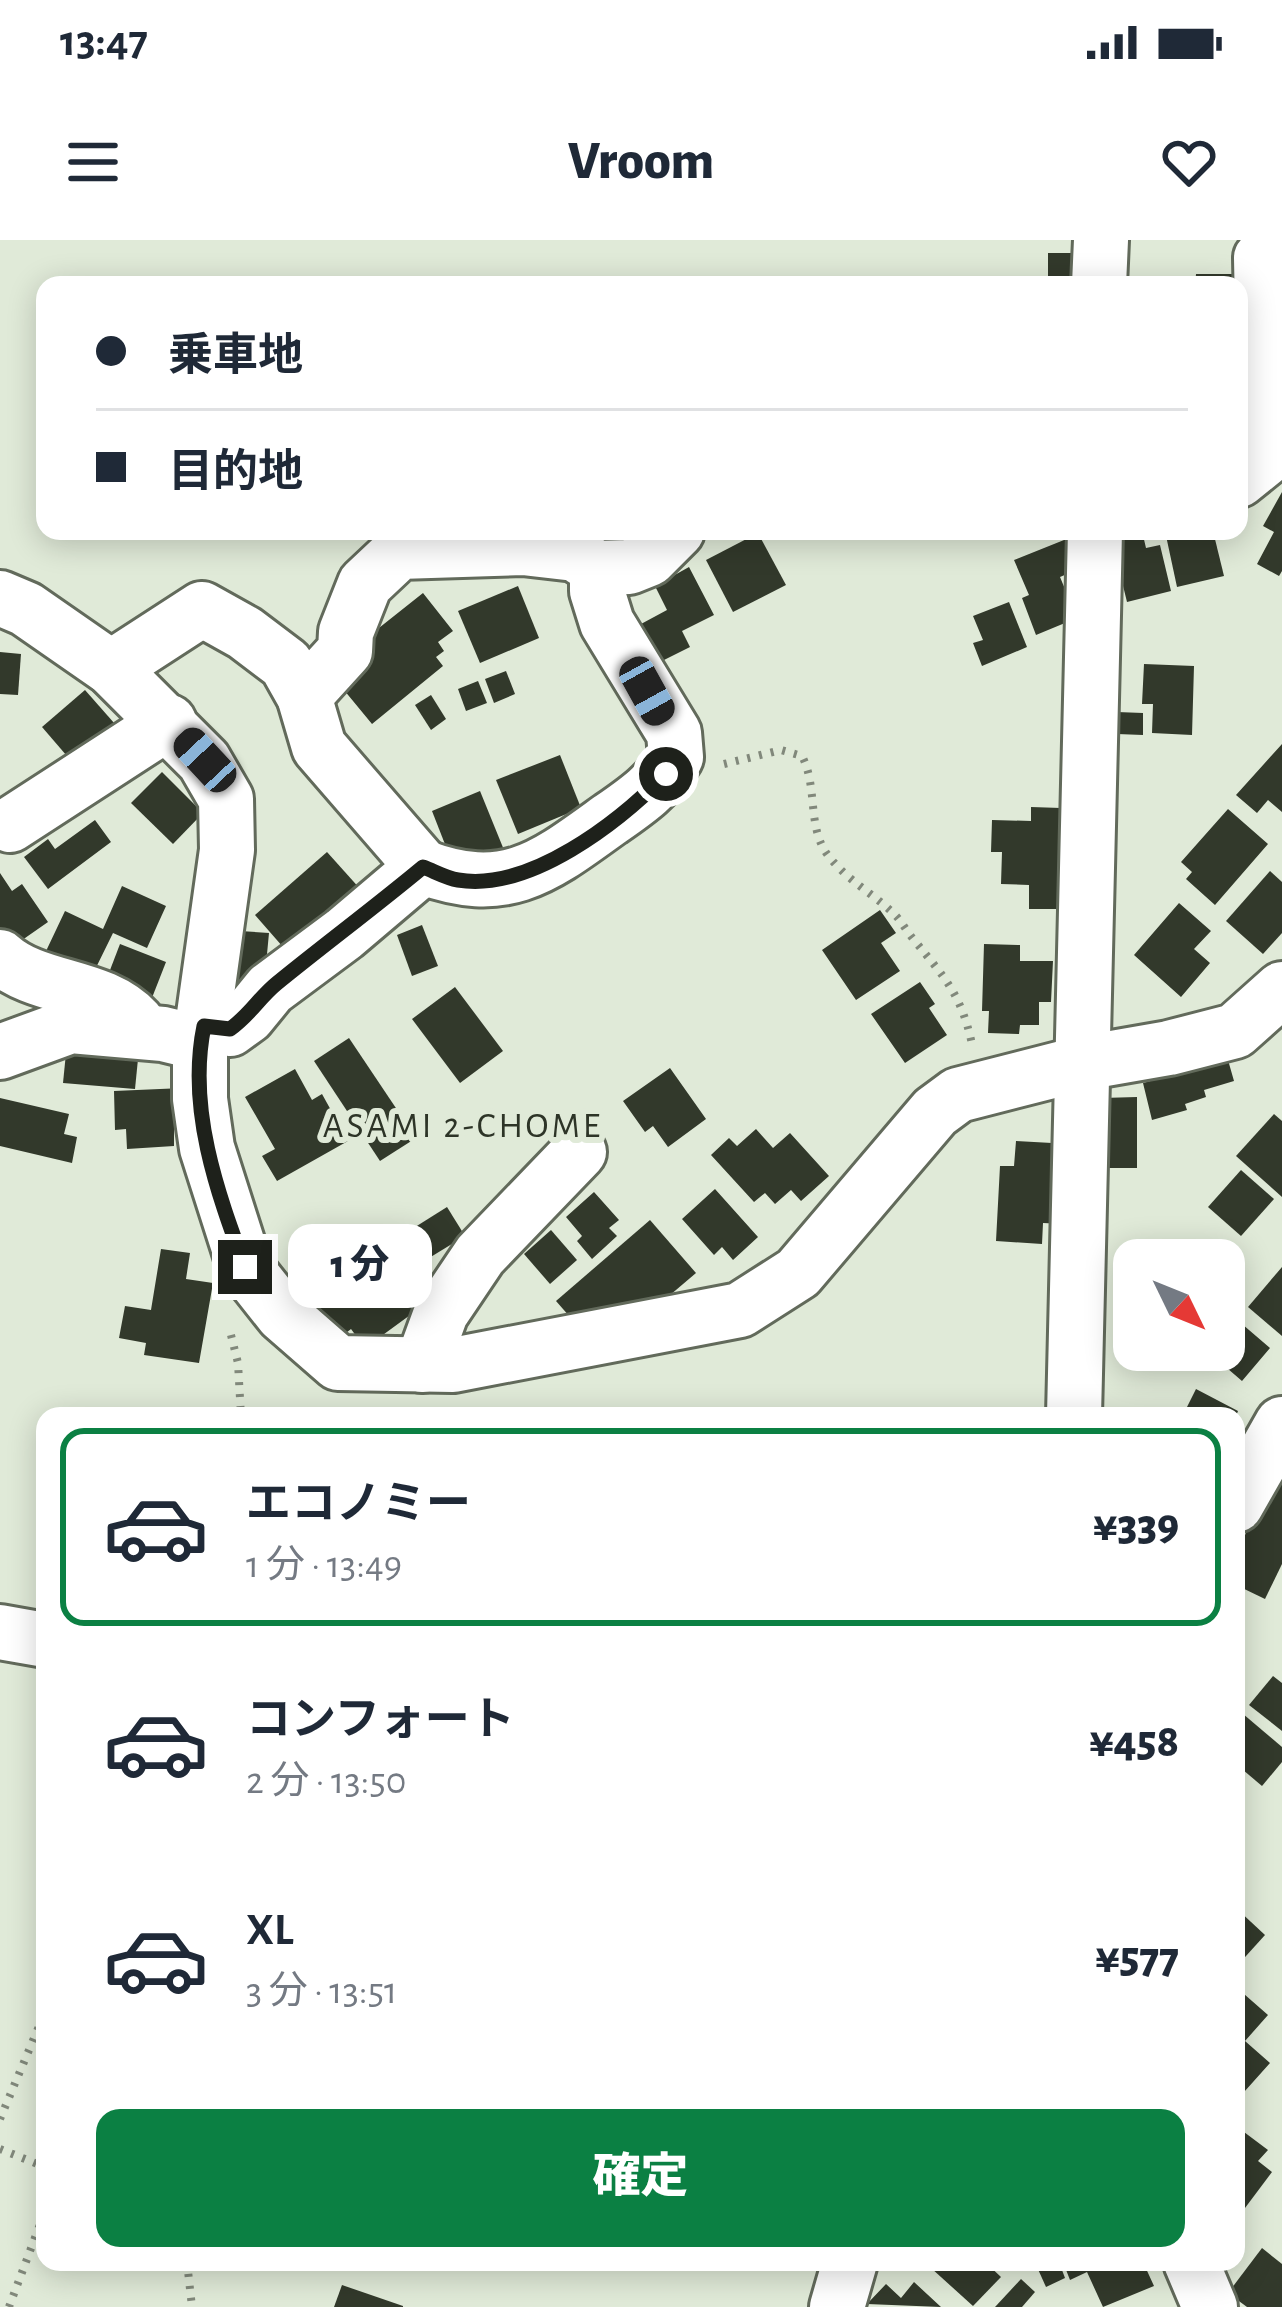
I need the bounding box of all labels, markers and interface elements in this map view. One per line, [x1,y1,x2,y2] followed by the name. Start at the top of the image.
[60,19,148,64] text: 13:47
[60,129,126,195] icon: menu
[1156,129,1222,195] icon: heart
[568,135,714,189] text: Vroom
[168,334,303,379] text: 乗車地
[168,450,303,495] text: 目的地
[614,651,680,731] car
[167,721,243,799] car
[639,747,693,801] route start
[323,1108,603,1144] district label: ASAMI 2-CHOME
[287,1225,431,1309] callout: 1 分
[1113,1239,1245,1371] north arrow
[1113,1239,1245,1371] map controls
[218,1240,272,1294] route end
[330,1246,390,1285] text: 1 分
[102,1473,210,1581] icon: car
[246,1482,471,1527] text: エコノミー
[1093,1504,1179,1549] text: ¥339
[246,1546,402,1585] text: 1 分 · 13:49
[102,1689,210,1797] icon: car
[246,1698,515,1743] text: コンフォート
[1089,1720,1179,1765] text: ¥458
[246,1762,406,1801] text: 2 分 · 13:50
[102,1905,210,2013] icon: car
[246,1908,294,1953] text: XL
[1095,1936,1179,1981] text: ¥577
[246,1972,397,2011] text: 3 分 · 13:51
[96,2109,1185,2247] button: 確定

